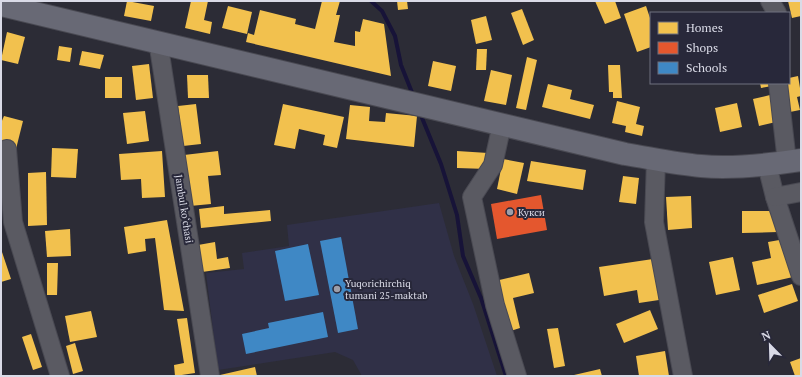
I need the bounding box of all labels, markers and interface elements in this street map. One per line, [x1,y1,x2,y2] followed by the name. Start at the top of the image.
[650,12,790,84] legend
[686,20,723,35] text: Homes
[686,40,718,55] text: Shops
[686,60,727,75] text: Schools
[172,174,196,244] street label: Jambul ko‘chasi
[518,206,545,219] place label: Кукси
[505,207,515,217] marker: Кукси
[345,277,428,302] place label: Yuqorichirchiq tumani 25-maktab
[332,284,342,294] marker: Yuqorichirchiq tumani 25-maktab
[750,325,790,365] north arrow
[760,327,773,344] text: N

